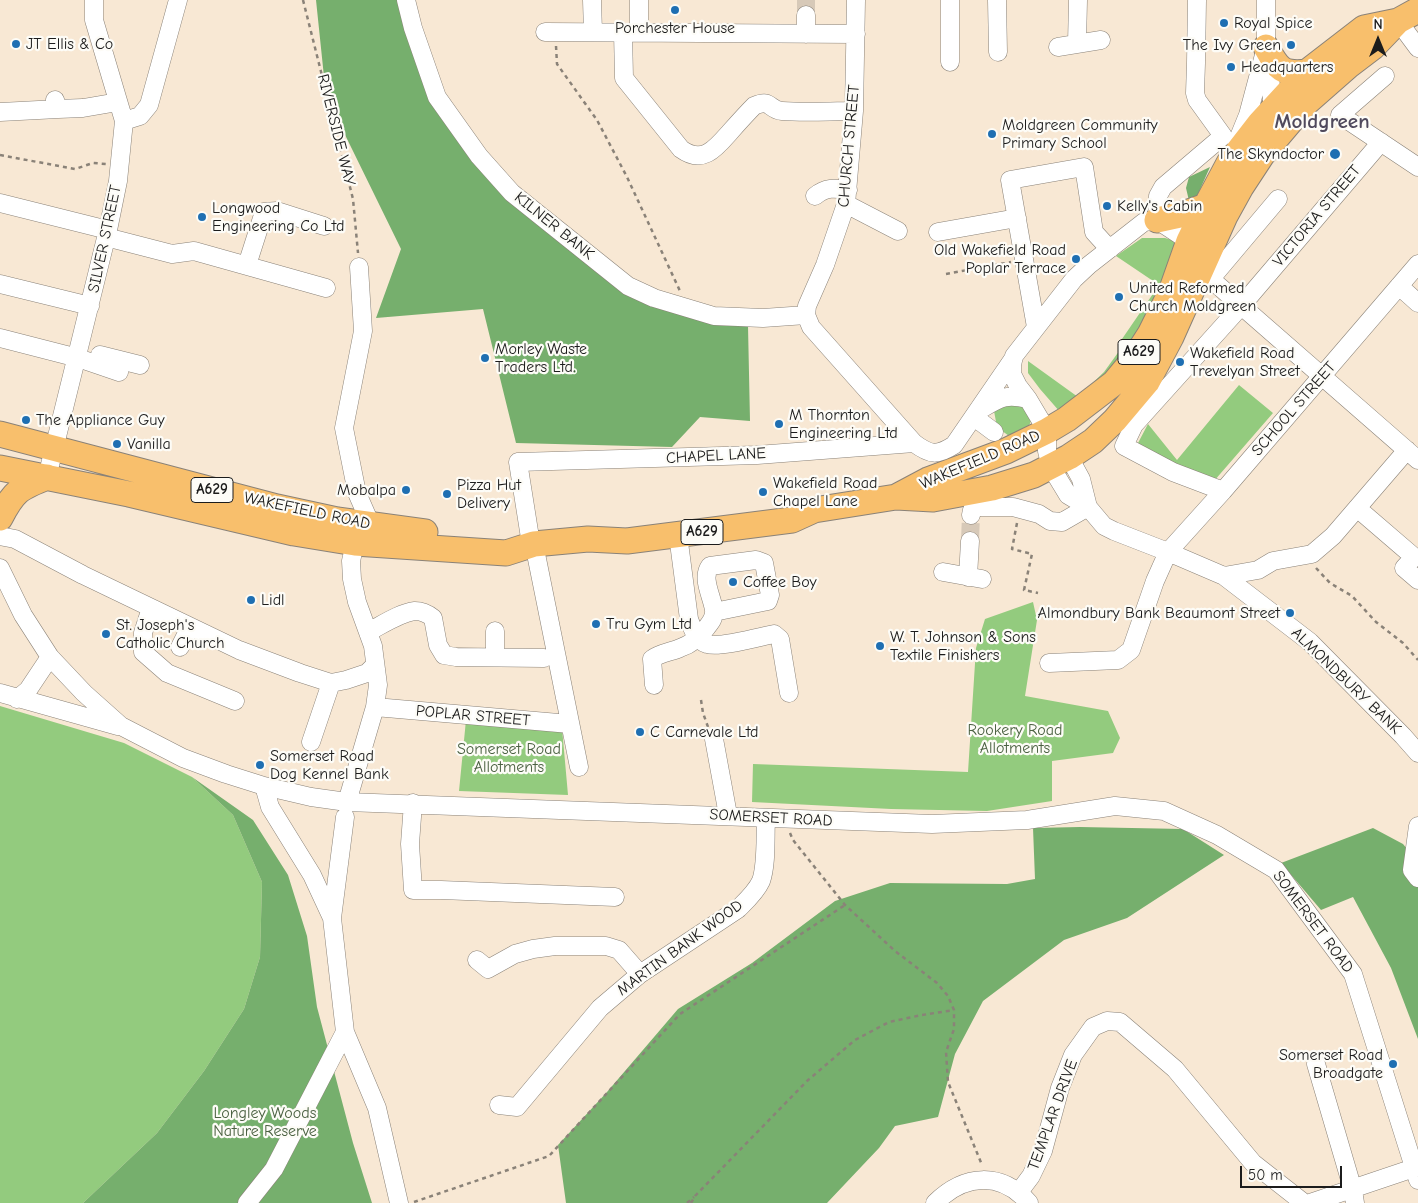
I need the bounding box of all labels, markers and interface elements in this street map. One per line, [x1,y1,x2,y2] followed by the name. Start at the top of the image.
[669,4,681,16] marker: Porchester House
[1234,13,1312,33] place label: Royal Spice
[1353,15,1403,65] north arrow
[1373,16,1383,33] text: N
[1218,17,1230,29] marker: Royal Spice
[615,18,735,38] place label: Porchester House
[26,34,113,54] place label: JT Ellis & Co
[1183,35,1281,55] place label: The Ivy Green
[10,38,22,50] marker: JT Ellis & Co
[1285,39,1297,51] marker: The Ivy Green
[1241,57,1333,77] place label: Headquarters
[1225,61,1237,73] marker: Headquarters
[313,72,359,188] street label: RIVERSIDE WAY
[834,84,864,208] street label: CHURCH STREET
[1274,109,1370,135] district label: Moldgreen
[1002,115,1158,153] place label: Moldgreen Community Primary School
[986,128,998,140] marker: Moldgreen Community Primary School
[1218,144,1324,164] place label: The Skyndoctor
[1328,147,1342,161] marker: The Skyndoctor
[1269,161,1365,271] street label: VICTORIA STREET
[84,183,126,295] street label: SILVER STREET
[510,188,598,264] street label: KILNER BANK
[1117,196,1202,216] place label: Kelly's Cabin
[212,198,344,236] place label: Longwood Engineering Co Ltd
[1101,200,1113,212] marker: Kelly's Cabin
[196,211,208,223] marker: Longwood Engineering Co Ltd
[934,240,1066,278] place label: Old Wakefield Road Poplar Terrace
[1070,253,1082,265] marker: Old Wakefield Road Poplar Terrace
[1129,278,1256,316] place label: United Reformed Church Moldgreen
[1113,291,1125,303] marker: United Reformed Church Moldgreen
[495,339,587,377] place label: Morley Waste Traders Ltd.
[1118,340,1160,364] road number: A629
[1190,343,1300,381] place label: Wakefield Road Trevelyan Street
[479,352,491,364] marker: Morley Waste Traders Ltd.
[1174,356,1186,368] marker: Wakefield Road Trevelyan Street
[1248,358,1340,460] street label: SCHOOL STREET
[789,405,898,443] place label: M Thornton Engineering Ltd
[36,410,165,430] place label: The Appliance Guy
[20,414,32,426] marker: The Appliance Guy
[773,418,785,430] marker: M Thornton Engineering Ltd
[917,426,1043,494] street label: WAKEFIELD ROAD
[127,434,171,454] place label: Vanilla
[111,438,123,450] marker: Vanilla
[666,444,766,468] street label: CHAPEL LANE
[773,473,877,511] place label: Wakefield Road Chapel Lane
[457,475,521,513] place label: Pizza Hut Delivery
[191,478,233,502] road number: A629
[337,480,396,500] place label: Mobalpa
[400,484,412,496] marker: Mobalpa
[757,486,769,498] marker: Wakefield Road Chapel Lane
[242,488,372,534] street label: WAKEFIELD ROAD
[441,488,453,500] marker: Pizza Hut Delivery
[681,520,723,544] road number: A629
[743,572,817,592] place label: Coffee Boy
[727,576,739,588] marker: Coffee Boy
[261,590,285,610] place label: Lidl
[245,594,257,606] marker: Lidl
[1038,603,1280,623] place label: Almondbury Bank Beaumont Street
[1284,607,1296,619] marker: Almondbury Bank Beaumont Street
[606,614,692,634] place label: Tru Gym Ltd
[116,615,225,653] place label: St. Joseph's Catholic Church
[590,618,602,630] marker: Tru Gym Ltd
[1287,624,1405,738] street label: ALMONDBURY BANK
[890,627,1036,665] place label: W. T. Johnson & Sons Textile Finishers
[100,628,112,640] marker: St. Joseph's Catholic Church
[874,640,886,652] marker: W. T. Johnson & Sons Textile Finishers
[415,701,531,731] street label: POPLAR STREET
[967,720,1063,758] park label: Rookery Road Allotments
[650,722,759,742] place label: C Carnevale Ltd
[634,726,646,738] marker: C Carnevale Ltd
[457,739,561,777] park label: Somerset Road Allotments
[270,746,389,784] place label: Somerset Road Dog Kennel Bank
[254,759,266,771] marker: Somerset Road Dog Kennel Bank
[709,805,833,831] street label: SOMERSET ROAD
[1268,867,1358,977] street label: SOMERSET ROAD
[613,896,747,1000] street label: MARTIN BANK WOOD
[1279,1045,1383,1083] place label: Somerset Road Broadgate
[1024,1057,1082,1173] street label: TEMPLAR DRIVE
[1387,1058,1399,1070] marker: Somerset Road Broadgate
[213,1103,317,1141] park label: Longley Woods Nature Reserve
[1243,1156,1346,1188] scale bar
[1248,1166,1283,1184] text: 50 m

